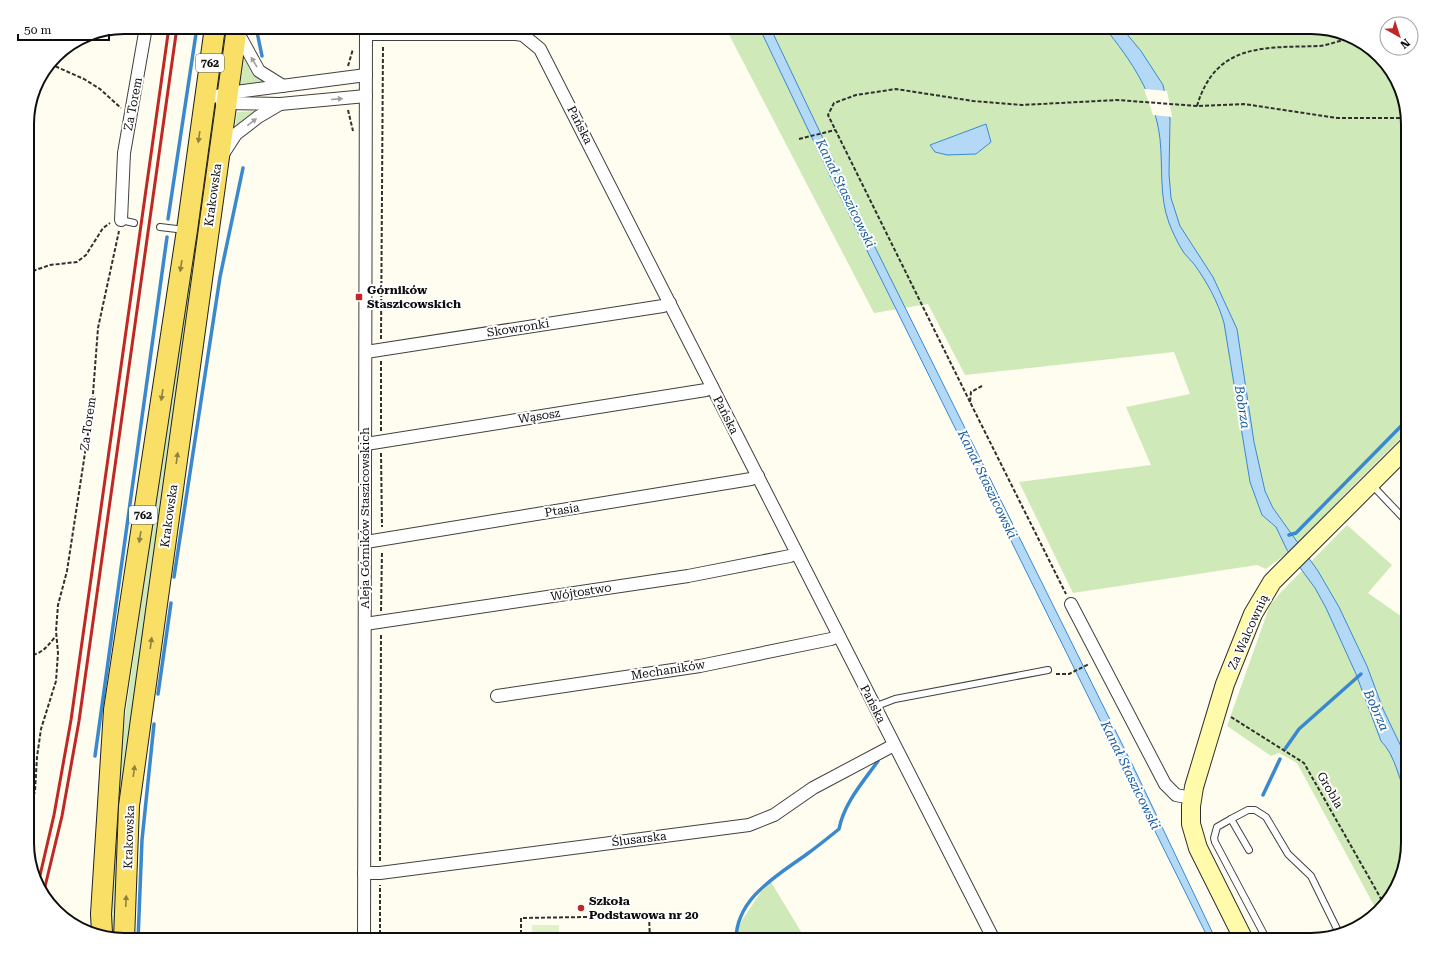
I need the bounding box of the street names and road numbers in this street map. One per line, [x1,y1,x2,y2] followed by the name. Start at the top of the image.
[196,54,224,72] road number: 762
[121,76,145,132] street label: Za Torem
[564,104,596,147] street label: Pańska
[202,162,224,228] street label: Krakowska
[486,316,550,340] street label: Skowronki
[710,394,742,437] street label: Pańska
[77,396,99,452] street label: Za Torem
[517,406,561,426] street label: Wąsosz
[358,427,372,609] street label: Aleja Górników Staszicowskich
[158,483,180,549] street label: Krakowska
[544,500,581,520] street label: Ptasia
[129,506,157,524] road number: 762
[549,580,613,604] street label: Wójtostwo
[1225,592,1271,672] street label: Za Walcownią
[630,657,706,683] street label: Mechaników
[857,683,889,726] street label: Pańska
[1314,769,1346,811] street label: Grobla
[121,804,137,869] street label: Krakowska
[611,829,668,849] street label: Ślusarska

